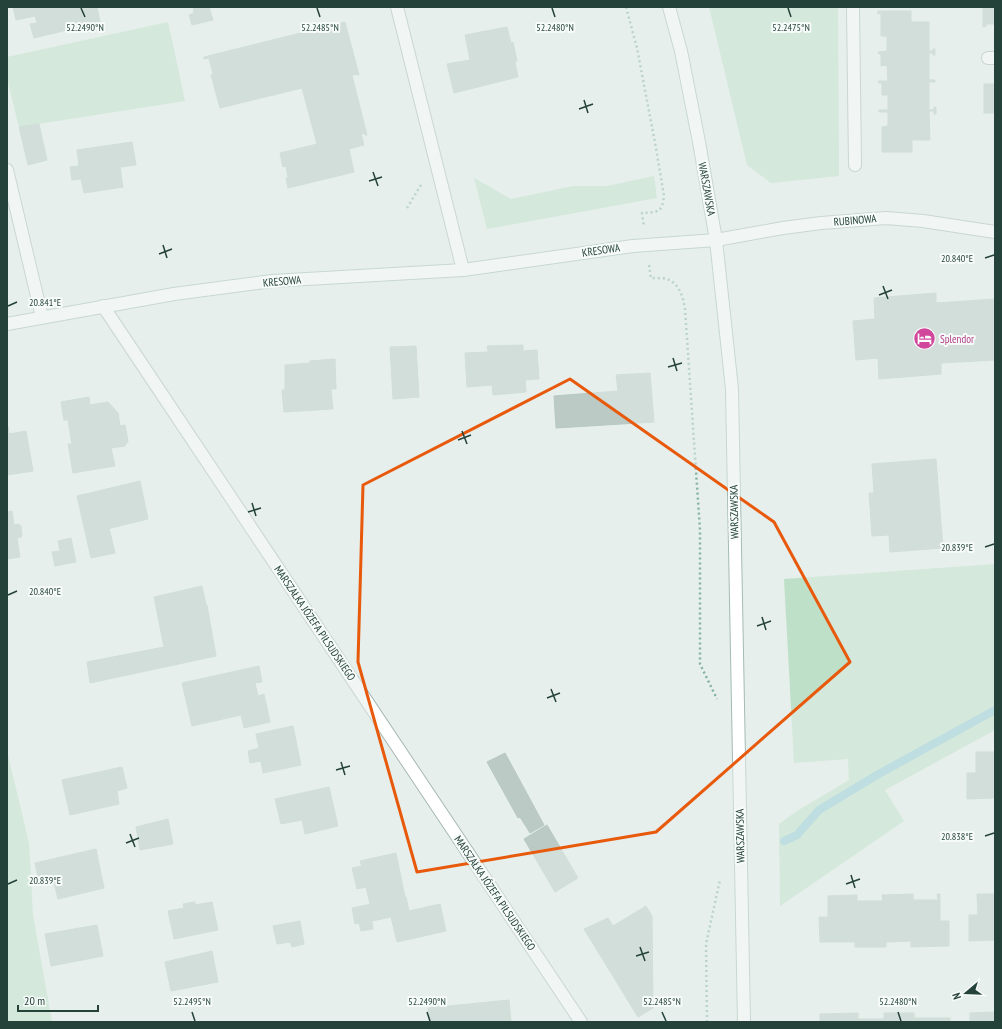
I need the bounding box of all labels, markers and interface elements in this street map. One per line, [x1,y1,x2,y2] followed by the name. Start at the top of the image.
[66,21,104,34] text: 52.2490°N
[301,21,339,34] text: 52.2485°N
[536,21,574,34] text: 52.2480°N
[772,21,810,34] text: 52.2475°N
[695,161,719,218] street label: WARSZAWSKA
[833,211,878,229] street label: RUBINOWA
[581,240,622,260] street label: KRESOWA
[941,252,973,265] text: 20.840°E
[262,272,302,290] street label: KRESOWA
[29,296,61,309] text: 20.841°E
[912,326,938,352] hotel icon: Splendor
[940,332,974,346] place label: Splendor
[727,484,741,539] street label: WARSZAWSKA
[941,541,973,554] text: 20.839°E
[271,563,359,683] street label: MARSZAŁKA JÓZEFA PIŁSUDSKIEGO
[29,585,61,598] text: 20.840°E
[733,808,747,863] street label: WARSZAWSKA
[941,830,973,843] text: 20.838°E
[451,833,539,953] street label: MARSZAŁKA JÓZEFA PIŁSUDSKIEGO
[29,874,61,887] text: 20.839°E
[946,973,986,1013] north arrow
[18,987,98,1013] scale bar
[949,991,964,1001] text: N
[24,993,45,1008] text: 20 m
[173,995,211,1008] text: 52.2495°N
[408,995,446,1008] text: 52.2490°N
[643,995,681,1008] text: 52.2485°N
[879,995,917,1008] text: 52.2480°N

